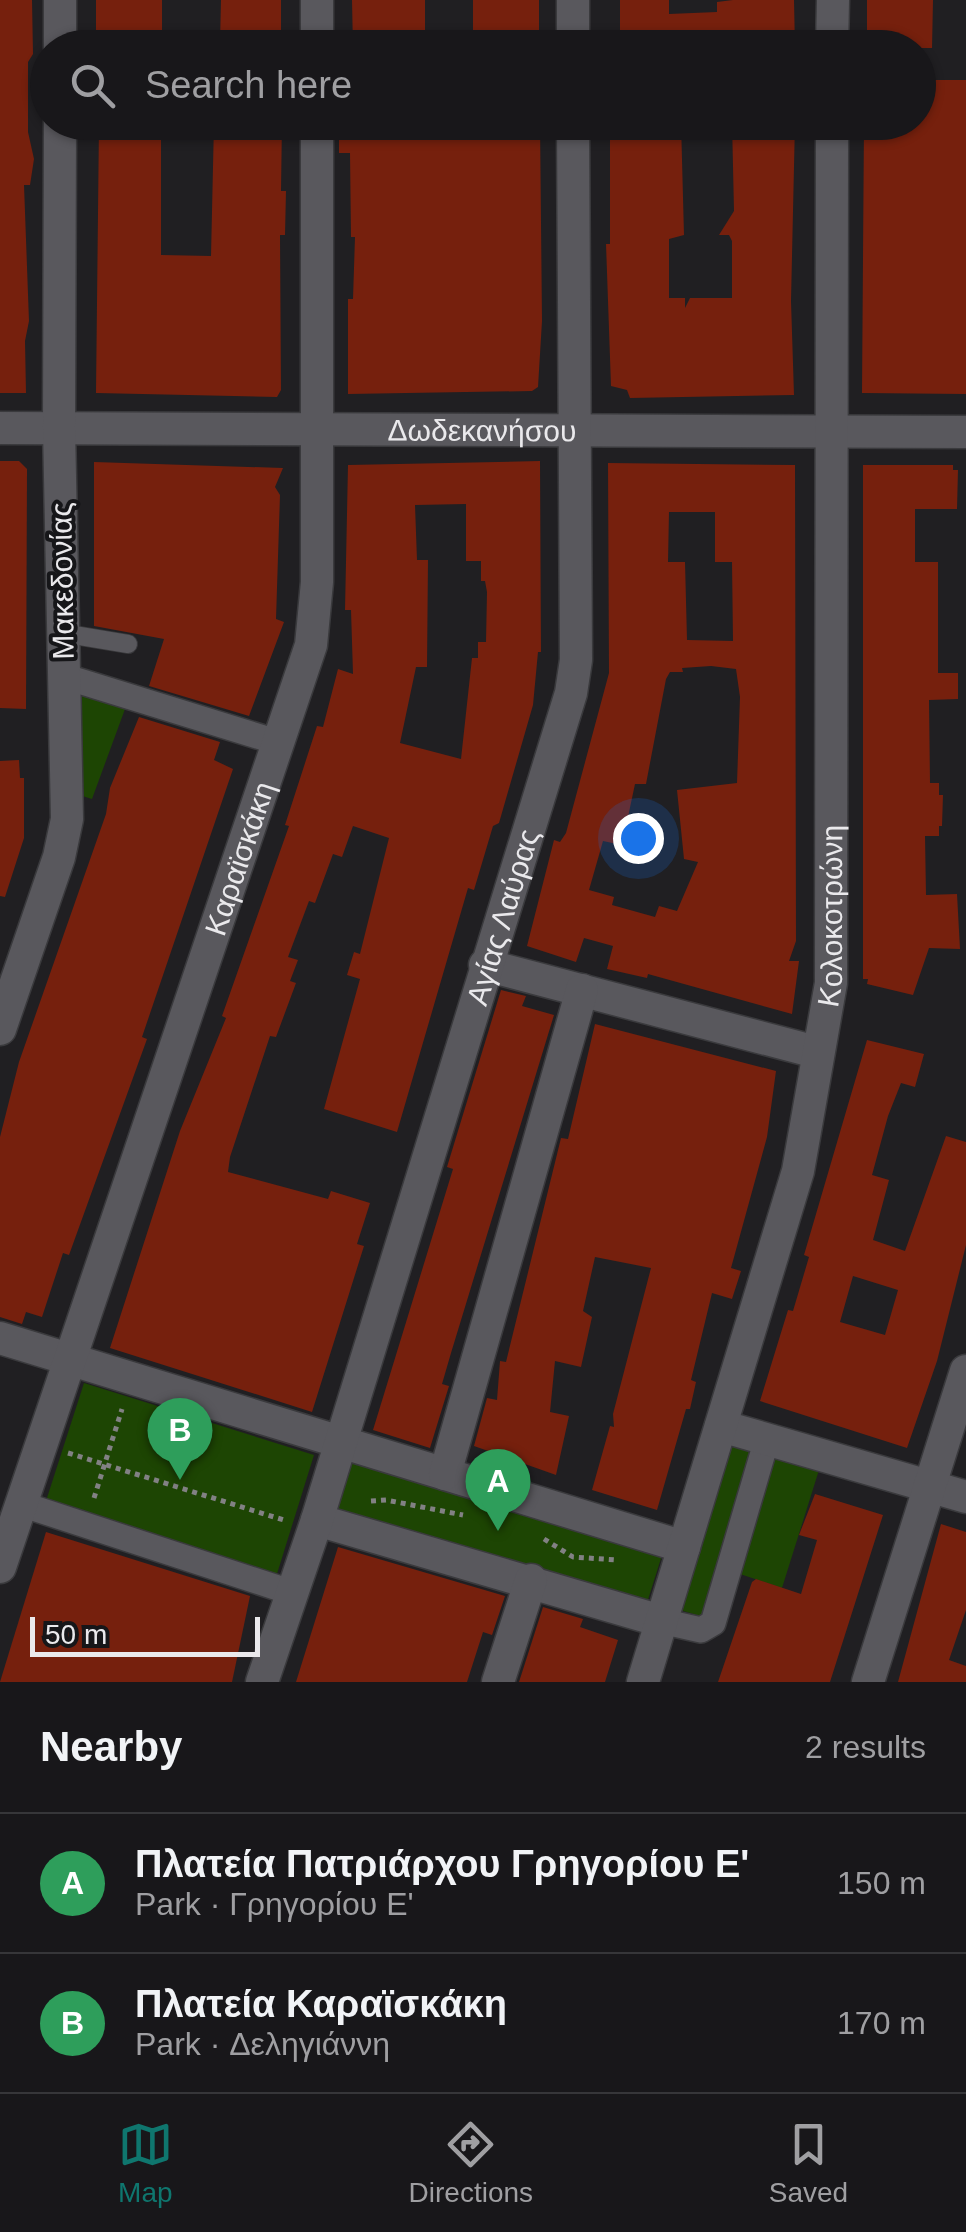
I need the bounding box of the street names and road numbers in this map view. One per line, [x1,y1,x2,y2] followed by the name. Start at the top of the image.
[388,413,576,447] street label: Δωδεκανήσου
[44,502,80,660] street label: Μακεδονίας
[198,777,280,939] street label: Καραϊσκάκη
[460,825,545,1009] street label: Αγίας Λαύρας
[811,825,848,1009] street label: Κολοκοτρώνη

